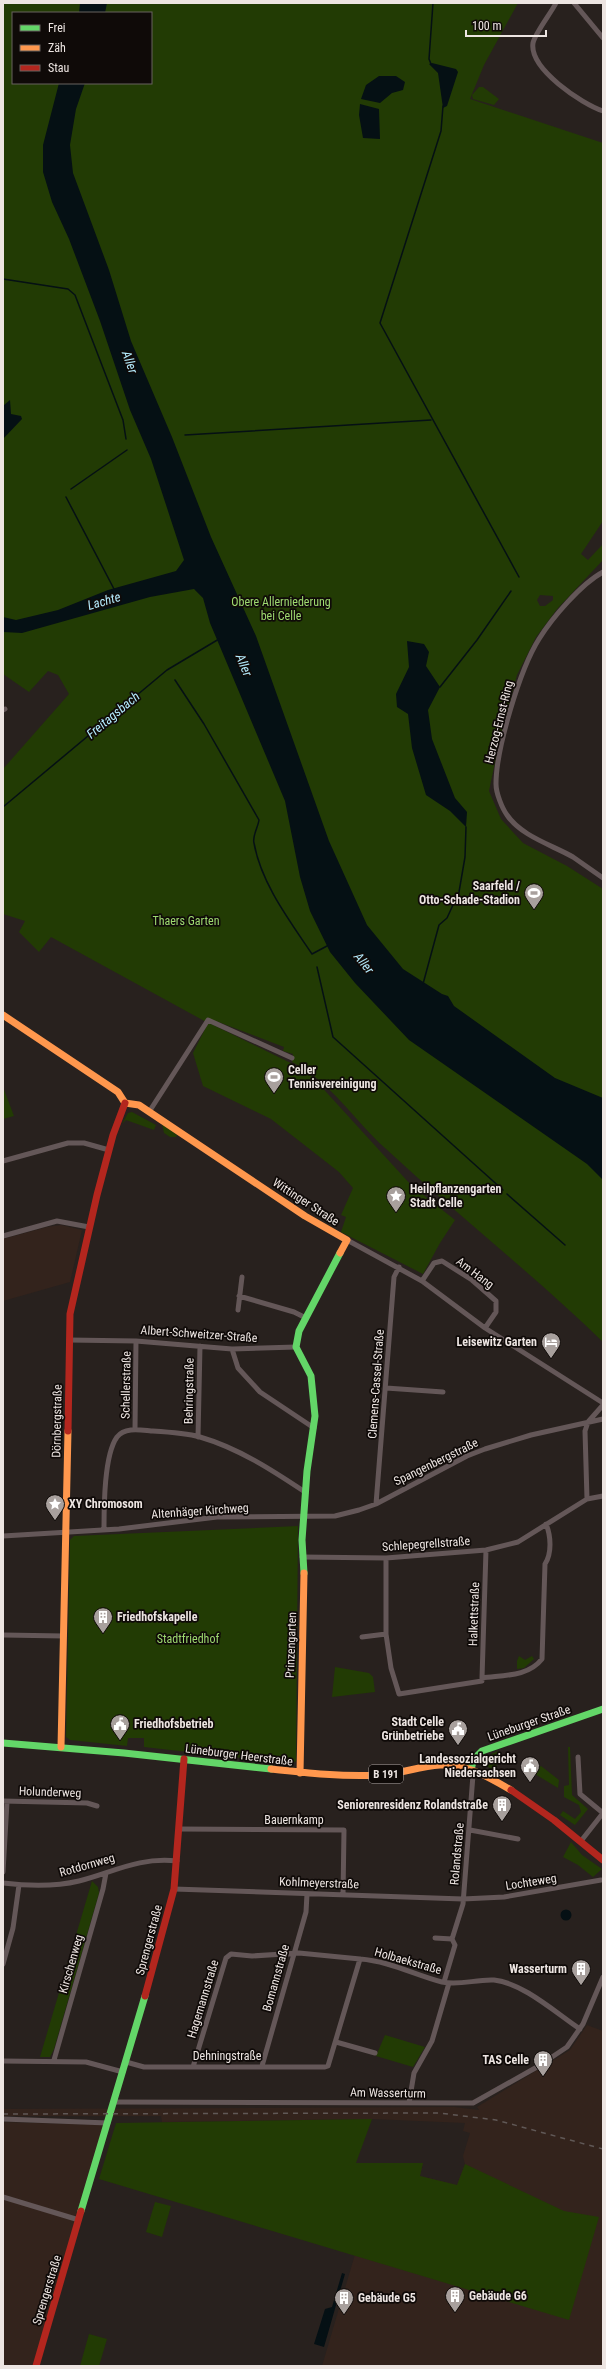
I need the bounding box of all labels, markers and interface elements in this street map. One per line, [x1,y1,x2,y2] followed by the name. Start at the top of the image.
[12,12,152,84] legend
[466,12,546,38] scale bar
[472,19,502,33] text: 100 m
[48,21,66,35] text: Frei
[48,41,66,55] text: Zäh
[48,61,70,75] text: Stau
[119,348,141,376] water label: Aller
[86,589,122,613] water label: Lachte
[231,595,331,623] park label: Obere Allerniederung bei Celle
[232,651,256,679] water label: Aller
[482,679,516,765] street label: Herzog-Ernst-Ring
[84,689,142,741] water label: Freitagsbach
[419,879,520,907] place label: Saarfeld / Otto-Schade-Stadion
[523,882,545,910] sports icon: Saarfeld / Otto-Schade-Stadion
[152,914,220,928] park label: Thaers Garten
[350,949,378,977] water label: Aller
[288,1063,377,1091] place label: Celler Tennisvereinigung
[263,1066,285,1094] sports icon: Celler Tennisvereinigung
[270,1175,342,1229] street label: Wittinger Straße
[410,1182,502,1210] place label: Heilpflanzengarten Stadt Celle
[385,1185,407,1213] place icon: Heilpflanzengarten Stadt Celle
[453,1254,497,1292] street label: Am Hang
[140,1323,258,1345] street label: Albert-Schweitzer-Straße
[365,1328,387,1439] street label: Clemens-Cassel-Straße
[540,1331,562,1359] hotel icon: Leisewitz Garten
[457,1335,537,1349] place label: Leisewitz Garten
[118,1350,134,1419] street label: Schellerstraße
[181,1357,197,1424] street label: Behringstraße
[49,1384,65,1458] street label: Dörnbergstraße
[392,1435,481,1488] street label: Spangenbergstraße
[44,1493,66,1521] place icon: XY Chromosom
[69,1497,143,1511] place label: XY Chromosom
[151,1501,249,1521] street label: Altenhäger Kirchweg
[382,1534,471,1554] street label: Schlepegrellstraße
[466,1581,482,1646] street label: Halkettstraße
[92,1606,114,1634] building icon: Friedhofskapelle
[117,1610,198,1624] place label: Friedhofskapelle
[283,1612,299,1678] street label: Prinzengarten
[157,1632,219,1646] park label: Stadtfriedhof
[486,1702,573,1744] street label: Lüneburger Straße
[109,1713,131,1741] public building icon: Friedhofsbetrieb
[381,1715,444,1743] place label: Stadt Celle Grünbetriebe
[134,1717,214,1731] place label: Friedhofsbetrieb
[447,1718,469,1746] public building icon: Stadt Celle Grünbetriebe
[184,1741,294,1769] street label: Lüneburger Heerstraße
[419,1752,516,1780] place label: Landessozialgericht Niedersachsen
[519,1755,541,1783] public building icon: Landessozialgericht Niedersachsen
[369,1765,403,1783] road number: B 191
[19,1784,82,1800] street label: Holunderweg
[491,1794,513,1822] building icon: Seniorenresidenz Rolandstraße
[337,1798,488,1812] place label: Seniorenresidenz Rolandstraße
[264,1813,324,1827] street label: Bauernkamp
[447,1822,467,1886] street label: Rolandstraße
[58,1850,116,1880] street label: Rotdornweg
[504,1871,558,1893] street label: Lochteweg
[279,1875,360,1891] street label: Kohlmeyerstraße
[133,1903,165,1977] street label: Sprengerstraße
[56,1933,86,1995] street label: Kirschenweg
[260,1943,292,2013] street label: Bomannstraße
[373,1945,443,1977] street label: Holbaekstraße
[184,1958,222,2040] street label: Hagemannstraße
[570,1958,592,1986] building icon: Wasserturm
[509,1962,567,1976] place label: Wasserturm
[193,2049,262,2063] street label: Dehningstraße
[532,2049,554,2077] building icon: TAS Celle
[482,2053,529,2067] place label: TAS Celle
[350,2085,426,2101] street label: Am Wasserturm
[30,2253,64,2327] street label: Sprengerstraße
[444,2285,466,2313] building icon: Gebäude G6
[333,2287,355,2315] building icon: Gebäude G5
[469,2289,527,2303] place label: Gebäude G6
[358,2291,416,2305] place label: Gebäude G5

